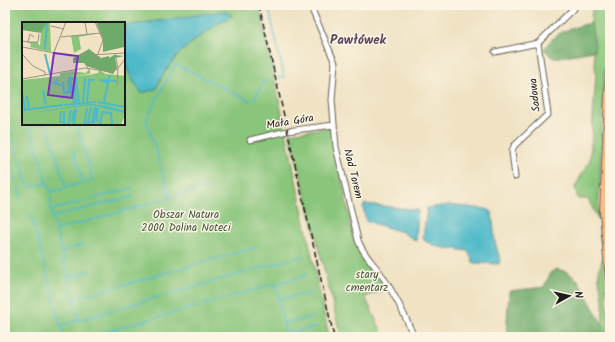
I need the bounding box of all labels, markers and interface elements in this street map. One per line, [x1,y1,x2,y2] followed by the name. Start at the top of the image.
[22,22,125,125] inset map
[330,30,387,51] district label: Pawłówek
[524,77,546,113] street label: Sadowa
[265,109,315,135] street label: Mała Góra
[338,147,368,201] street label: Nad Torem
[141,206,231,237] park label: Obszar Natura 2000 Dolina Noteci
[346,266,388,297] park label: stary cmentarz
[549,276,589,316] north arrow
[569,290,587,299] text: N

